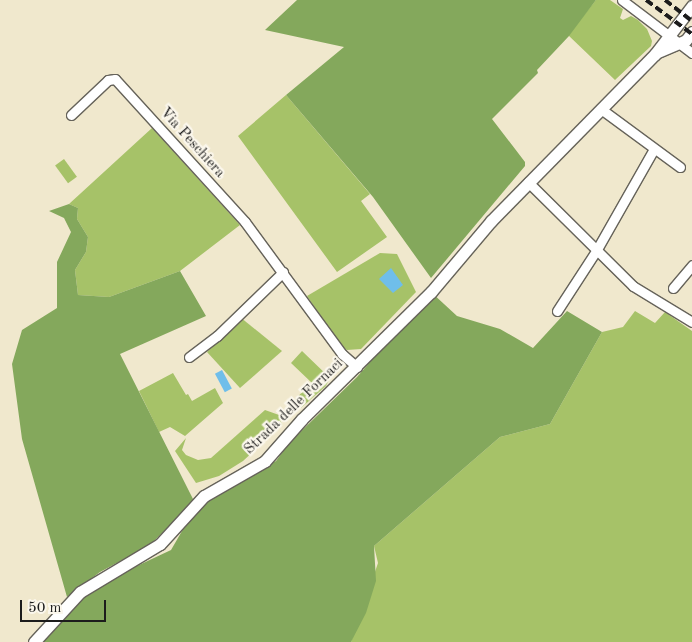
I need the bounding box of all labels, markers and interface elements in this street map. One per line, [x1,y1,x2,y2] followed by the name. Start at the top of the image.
[156,104,228,182] street label: Via Peschiera
[241,355,347,459] street label: Strada delle Fornaci
[22,590,109,622] scale bar
[28,601,62,616] text: 50 m

